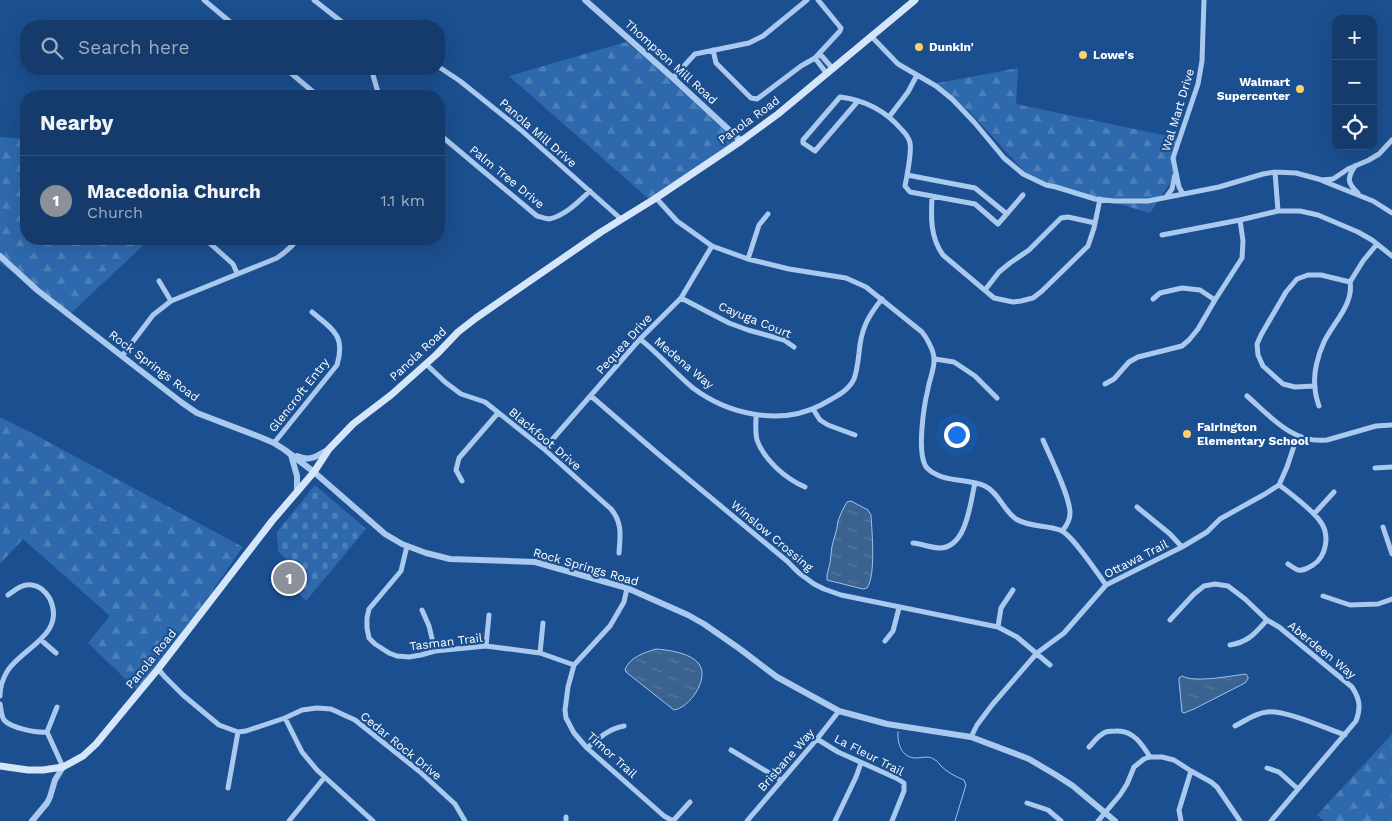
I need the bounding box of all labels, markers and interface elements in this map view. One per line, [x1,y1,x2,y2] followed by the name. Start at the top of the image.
[1332,15,1377,150] map controls
[1332,15,1377,60] button: +
[622,17,720,107] street label: Thompson Mill Road
[20,20,445,75] search box
[38,34,66,62] icon: search
[78,36,189,59] text: Search here
[929,40,974,54] place label: Dunkin'
[913,41,925,53] marker: Dunkin'
[1093,48,1134,62] place label: Lowe's
[1077,49,1089,61] marker: Lowe's
[1332,60,1377,105] button: −
[1159,67,1197,153] street label: Wal Mart Drive
[1217,75,1291,103] place label: Walmart Supercenter
[1294,83,1306,95] marker: Walmart Supercenter
[716,93,782,147] street label: Panola Road
[497,96,579,170] street label: Panola Mill Drive
[1332,105,1377,150] button: locate
[40,110,113,135] text: Nearby
[467,143,547,211] street label: Palm Tree Drive
[87,180,261,203] text: Macedonia Church
[53,191,59,210] text: 1
[380,191,425,210] text: 1.1 km
[87,203,143,222] text: Church
[716,299,794,341] street label: Cayuga Court
[593,311,655,377] street label: Pequea Drive
[387,324,449,384] street label: Panola Road
[106,328,202,404] street label: Rock Springs Road
[652,334,717,392] street label: Medena Way
[266,355,333,435] street label: Glencroft Entry
[506,405,584,473] street label: Blackfoot Drive
[1197,420,1309,448] place label: Fairington Elementary School
[944,422,970,448] your location
[1181,428,1193,440] marker: Fairington Elementary School
[728,498,816,575] street label: Winslow Crossing
[1102,537,1171,581] street label: Ottawa Trail
[532,545,640,589] street label: Rock Springs Road
[273,559,305,597] pin: 1
[1285,618,1359,682] street label: Aberdeen Way
[123,626,179,692] street label: Panola Road
[409,631,484,653] street label: Tasman Trail
[358,709,444,783] street label: Cedar Rock Drive
[755,725,818,794] street label: Brisbane Way
[584,729,640,781] street label: Timor Trail
[832,731,906,779] street label: La Fleur Trail

